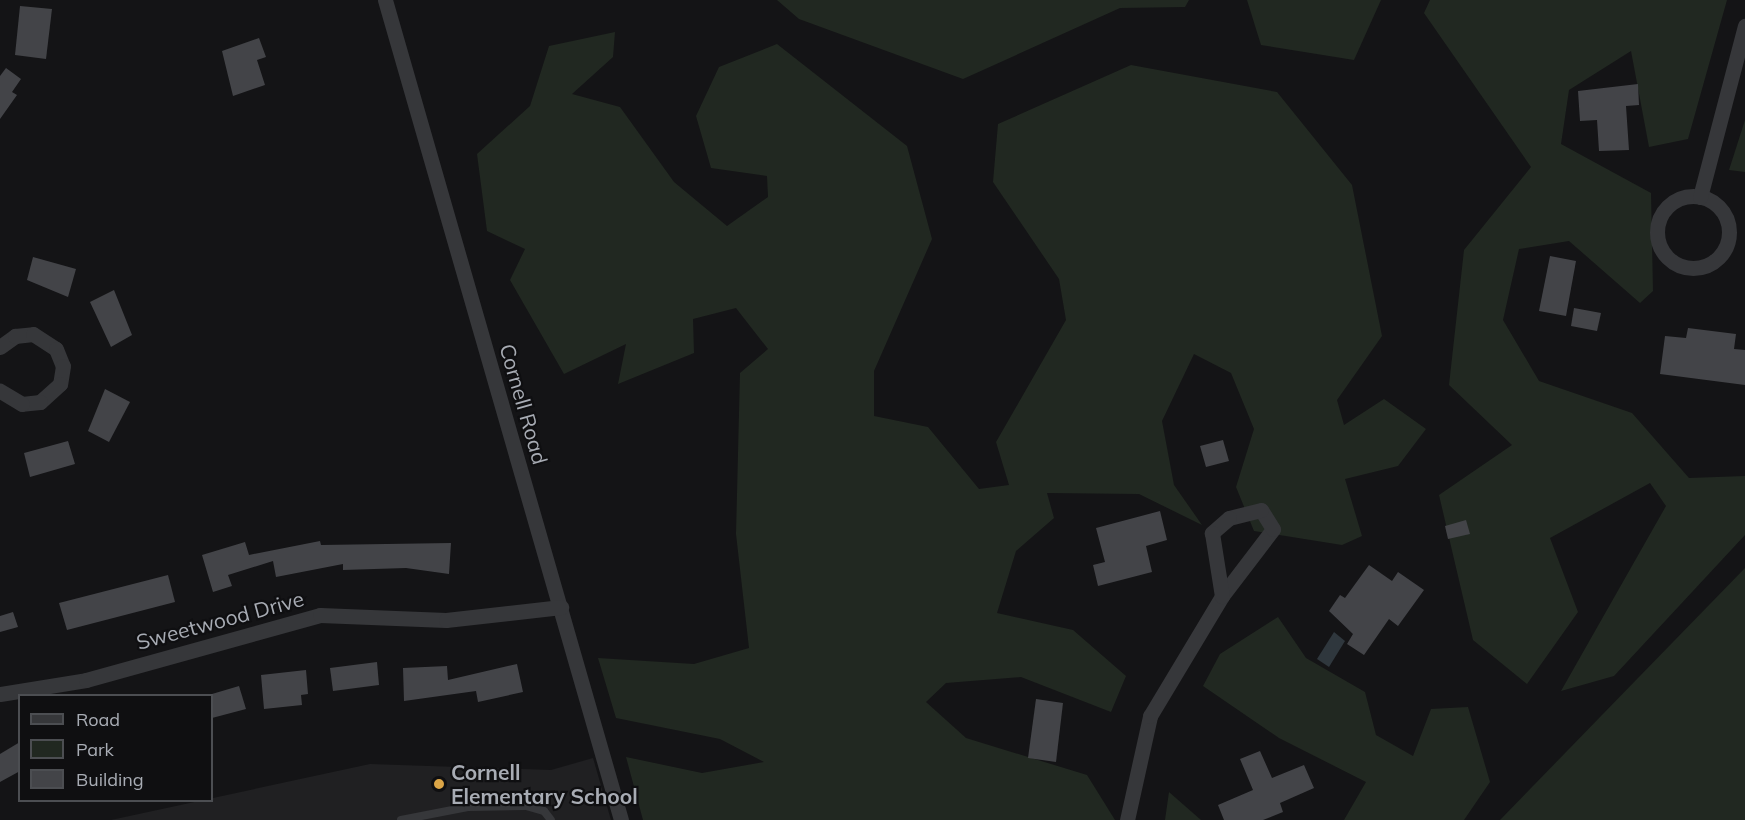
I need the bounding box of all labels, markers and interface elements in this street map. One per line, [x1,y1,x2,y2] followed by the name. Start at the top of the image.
[495,341,553,467] street label: Cornell Road
[134,586,306,654] street label: Sweetwood Drive
[18,694,213,802] legend
[76,708,120,731] text: Road
[76,738,114,761] text: Park
[451,759,638,809] place label: Cornell Elementary School
[76,768,144,791] text: Building
[432,777,446,791] marker: Cornell Elementary School

